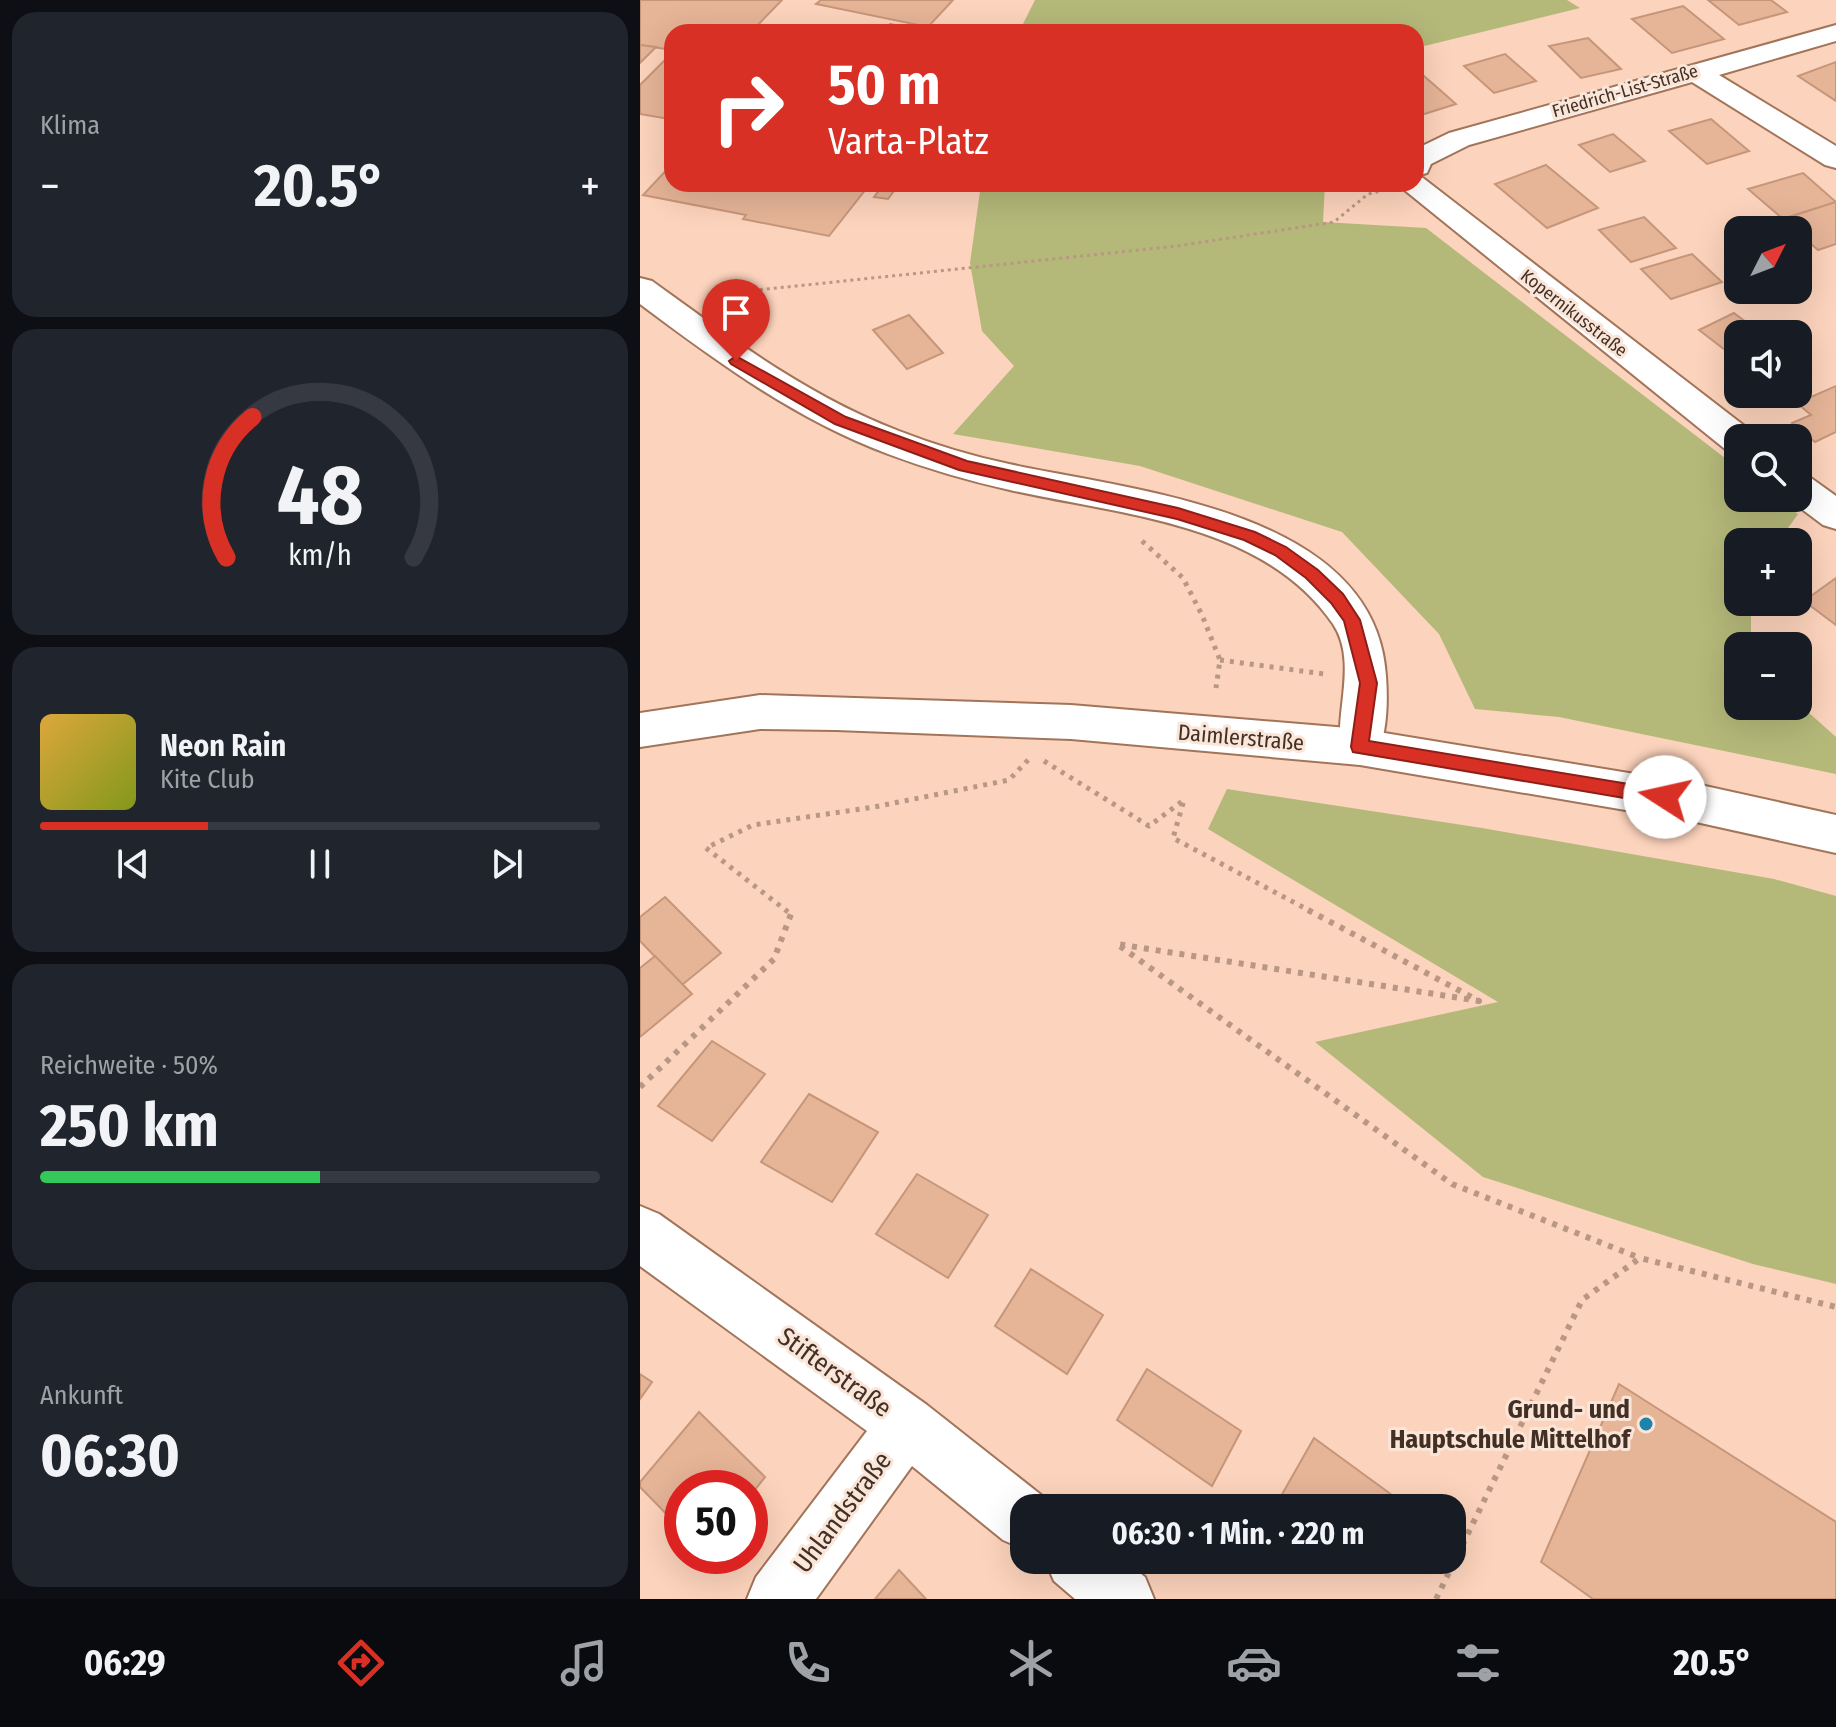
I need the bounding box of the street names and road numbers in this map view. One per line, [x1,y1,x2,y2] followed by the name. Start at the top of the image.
[1550,60,1700,122] street label: Friedrich-List-Straße
[1516,265,1632,362] street label: Kopernikusstraße
[1177,719,1305,756] street label: Daimlerstraße
[772,1321,898,1424] street label: Stifterstraße
[787,1446,898,1579] street label: Uhlandstraße

